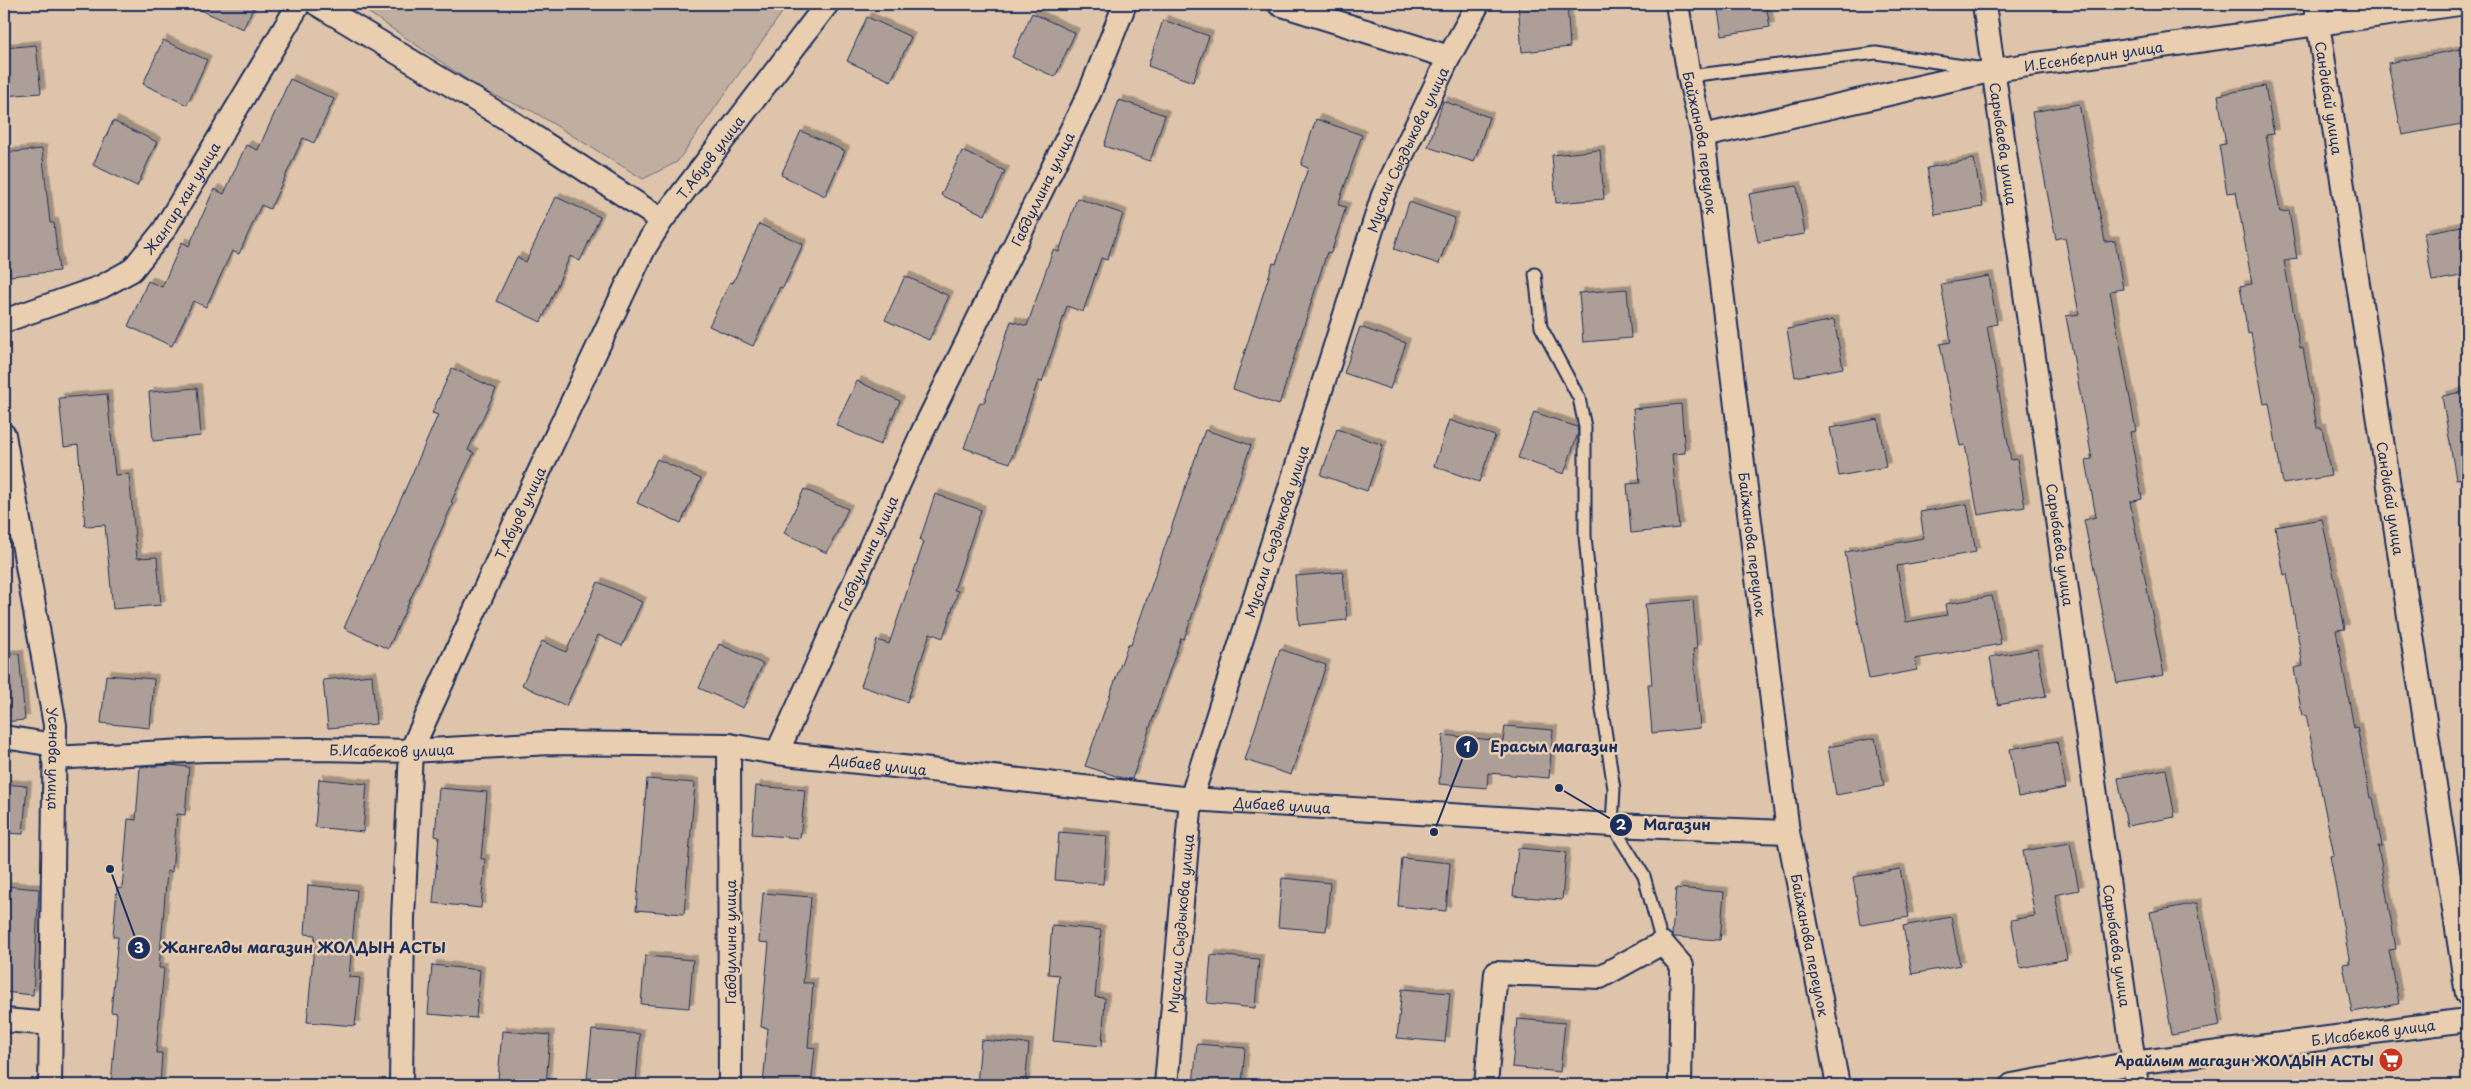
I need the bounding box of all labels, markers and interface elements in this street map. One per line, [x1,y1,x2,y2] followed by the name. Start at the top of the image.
[2023,36,2165,76] street label: И.Есенберлин улица
[2310,40,2349,156] street label: Сандибай улица
[1361,63,1453,235] street label: Мусали Сыздыкова улица
[1678,69,1723,216] street label: Байжанова переулок
[1985,81,2023,207] street label: Сарыбаева улица
[671,111,749,203] street label: Т.Абуов улица
[1005,128,1079,250] street label: Габдуллина улица
[138,138,225,259] street label: Жангир хан улица
[2372,440,2410,557] street label: Сандибай улица
[1239,442,1313,620] street label: Мусали Сыздыкова улица
[489,463,551,563] street label: Т.Абуов улица
[1734,471,1772,618] street label: Байжанова переулок
[2041,482,2080,608] street label: Сарыбаева улица
[832,492,903,614] street label: Габдуллина улица
[42,705,66,811] street label: Усенова улица
[1455,732,1628,762] callout: Ерасыл магазин
[1463,734,1471,757] text: 1
[1490,734,1618,757] text: Ерасыл магазин
[329,738,455,762] street label: Б.Исабеков улица
[828,748,928,780] street label: Дибаев улица
[1232,791,1332,818] street label: Дибаев улица
[1608,810,1720,840] callout: Магазин
[1616,812,1627,835] text: 2
[1643,812,1711,835] text: Магазин
[1162,833,1198,1014] street label: Мусали Сыздыкова улица
[1786,872,1835,1019] street label: Байжанова переулок
[720,879,741,1004] street label: Габдуллина улица
[2098,883,2136,1009] street label: Сарыбаева улица
[127,933,456,963] callout: Жангелды магазин ЖОЛДЫН АСТЫ
[134,935,144,958] text: 3
[161,935,446,958] text: Жангелды магазин ЖОЛДЫН АСТЫ
[2310,1014,2436,1050] street label: Б.Исабеков улица
[2378,1047,2404,1073] supermarket icon: Арайлым магазин ЖОЛДЫН АСТЫ
[2115,1050,2374,1071] place label: Арайлым магазин ЖОЛДЫН АСТЫ

